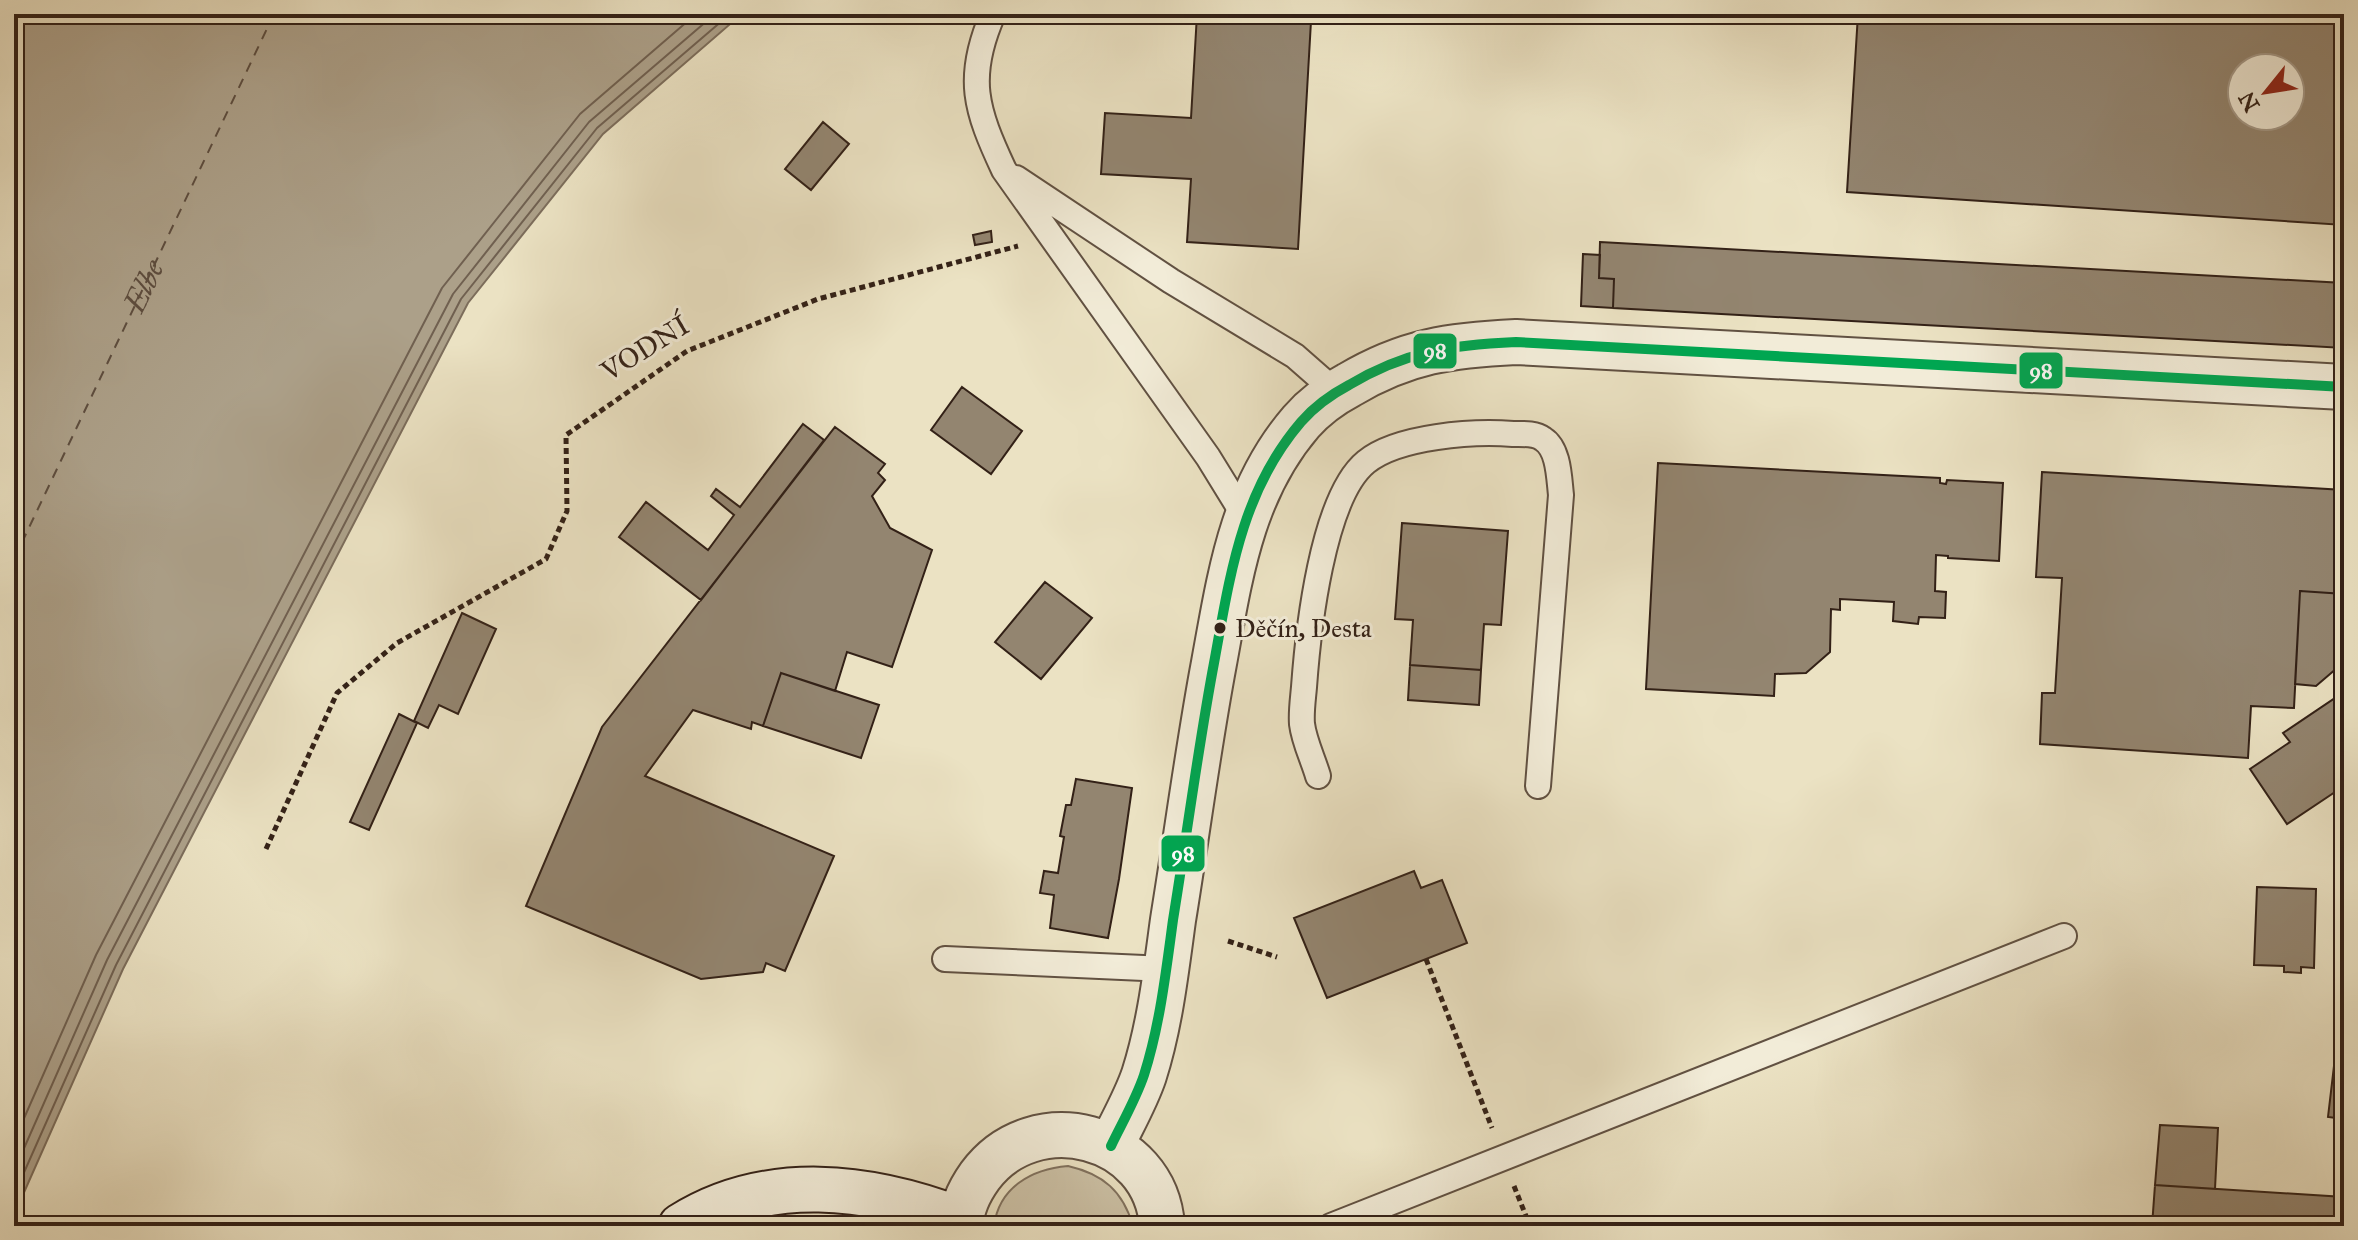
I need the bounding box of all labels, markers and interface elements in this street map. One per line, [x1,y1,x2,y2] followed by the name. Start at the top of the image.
[2226,52,2306,132] north arrow
[2233,87,2265,117] text: N
[116,254,172,319] water label: Elbe
[594,307,696,389] street label: VODNÍ
[1412,332,1458,370] line badge: 98
[1423,337,1447,364] text: 98
[2018,351,2064,390] line badge: 98
[2029,357,2053,384] text: 98
[1235,612,1372,644] place label: Děčín, Desta
[1212,620,1228,636] marker: Děčín, Desta
[1160,834,1206,873] line badge: 98
[1171,840,1195,867] text: 98

